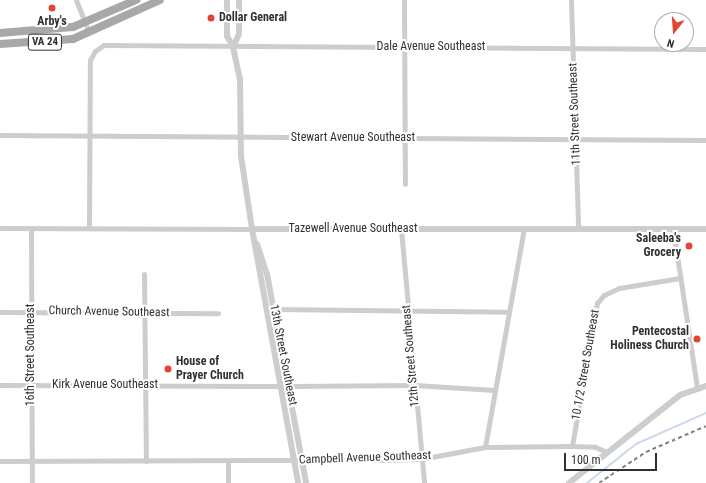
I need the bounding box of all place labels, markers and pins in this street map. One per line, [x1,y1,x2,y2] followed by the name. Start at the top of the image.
[47,3,57,13] marker: Arby's
[219,11,287,25] place label: Dollar General
[206,13,216,23] marker: Dollar General
[37,15,67,29] place label: Arby's
[636,232,681,260] place label: Saleeba's Grocery
[684,241,694,251] marker: Saleeba's Grocery
[610,325,689,353] place label: Pentecostal Holiness Church
[692,334,702,344] marker: Pentecostal Holiness Church
[176,355,244,383] place label: House of Prayer Church
[163,364,173,374] marker: House of Prayer Church

